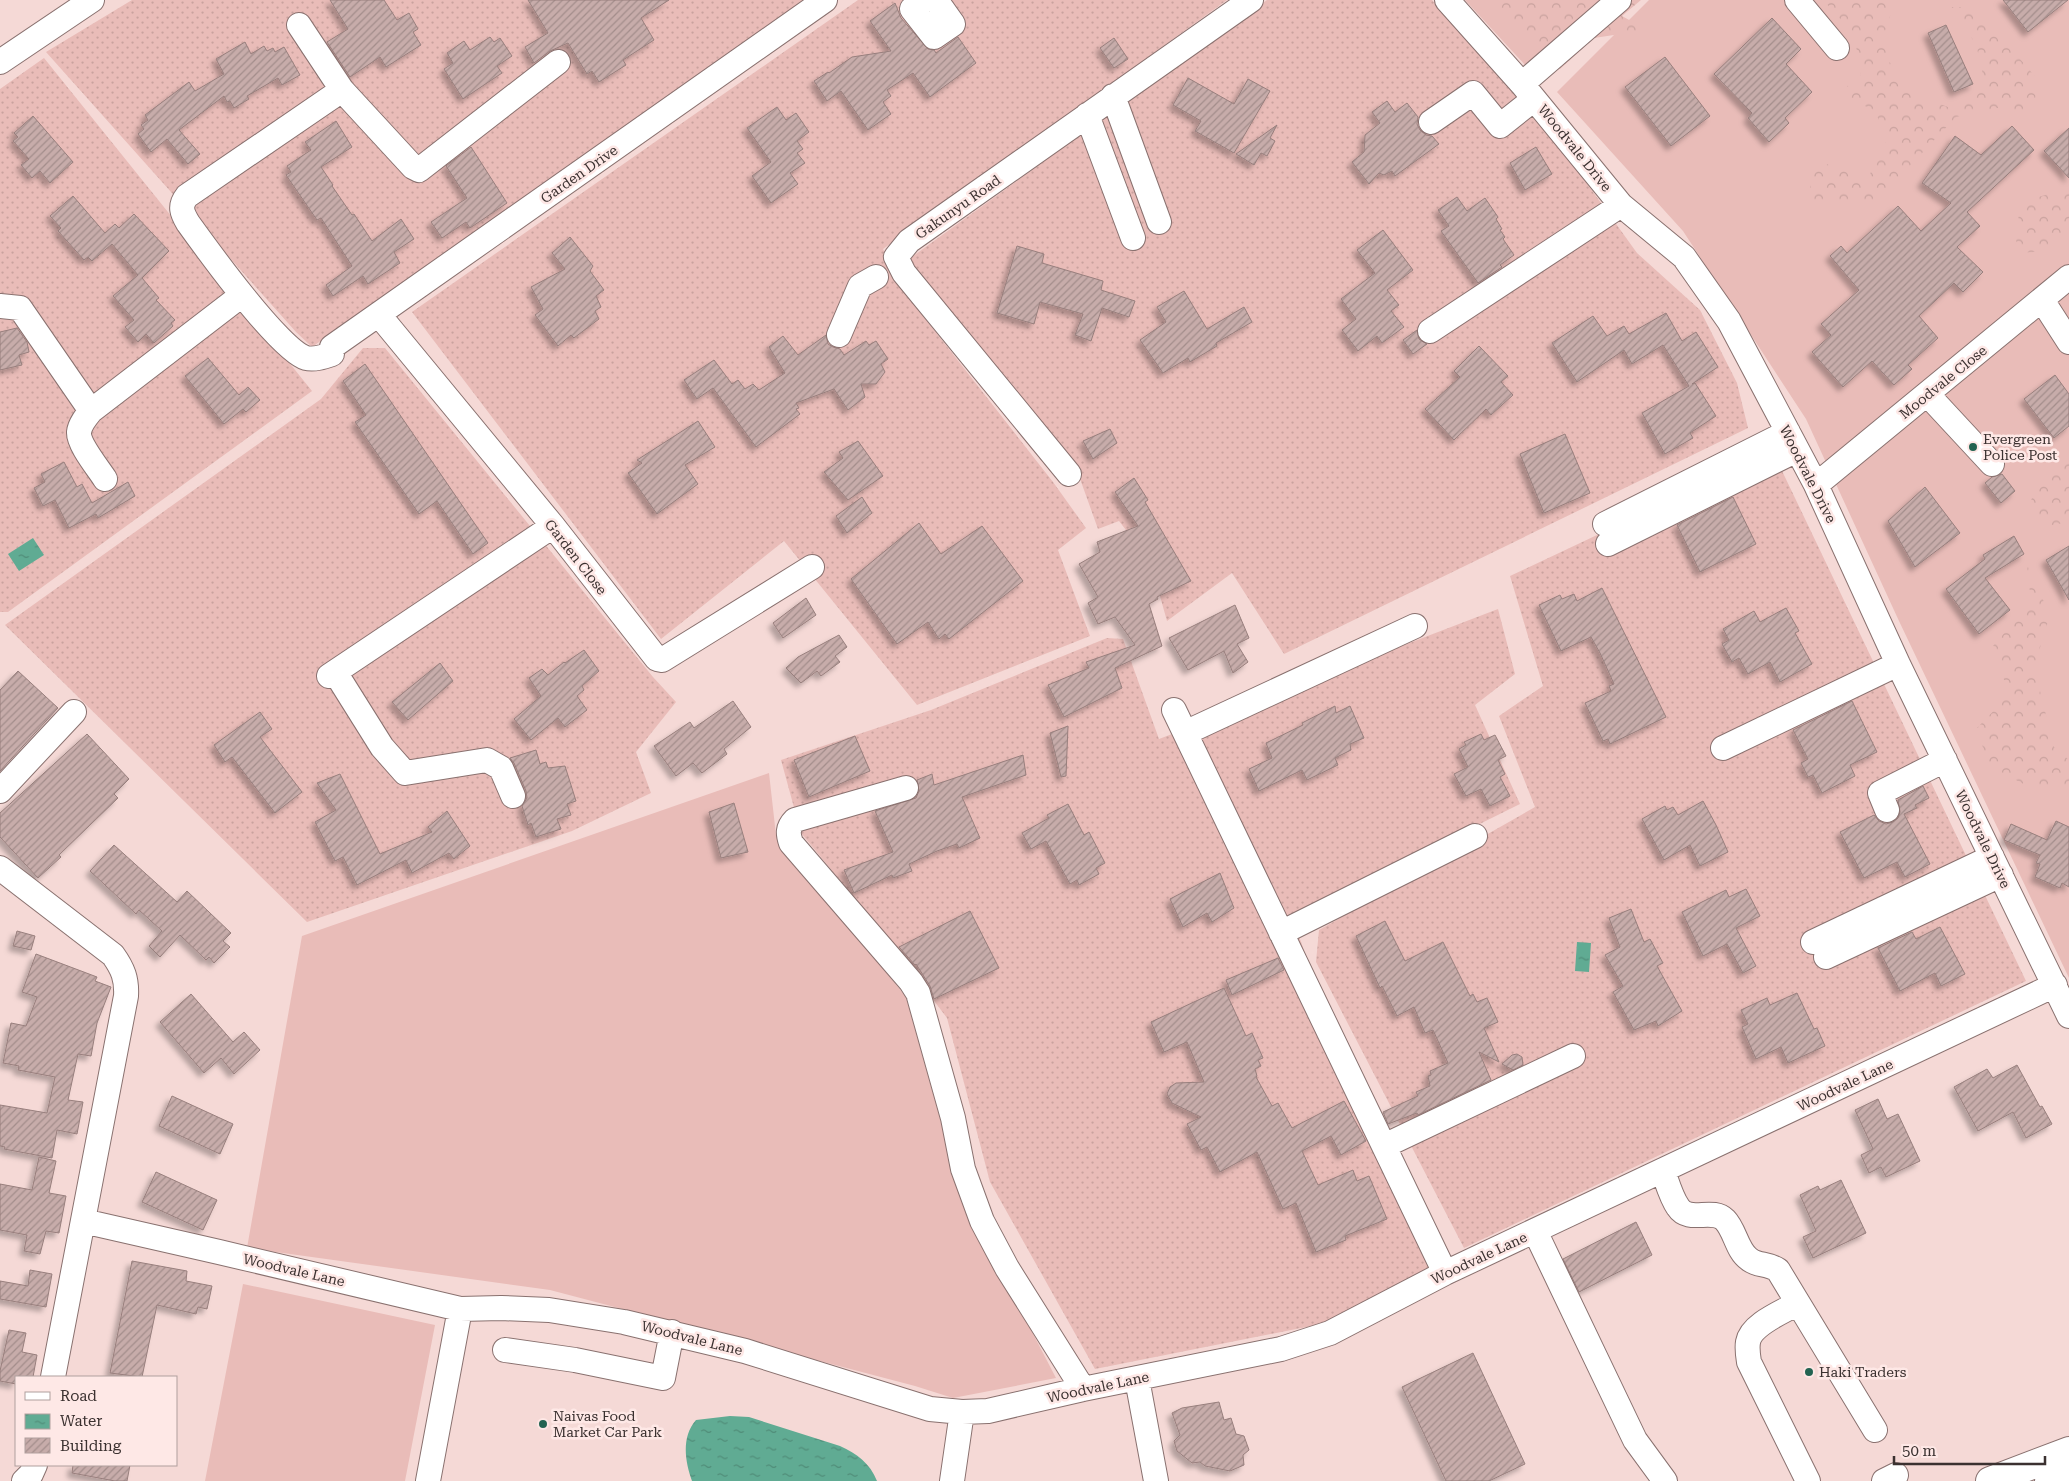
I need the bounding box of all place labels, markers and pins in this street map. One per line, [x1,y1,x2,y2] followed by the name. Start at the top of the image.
[1983,431,2057,463] place label: Evergreen Police Post
[1967,441,1979,453] marker: Evergreen Police Post
[1819,1364,1907,1380] place label: Haki Traders
[1803,1366,1815,1378] marker: Haki Traders
[553,1408,662,1440] place label: Naivas Food Market Car Park
[537,1418,549,1430] marker: Naivas Food Market Car Park

